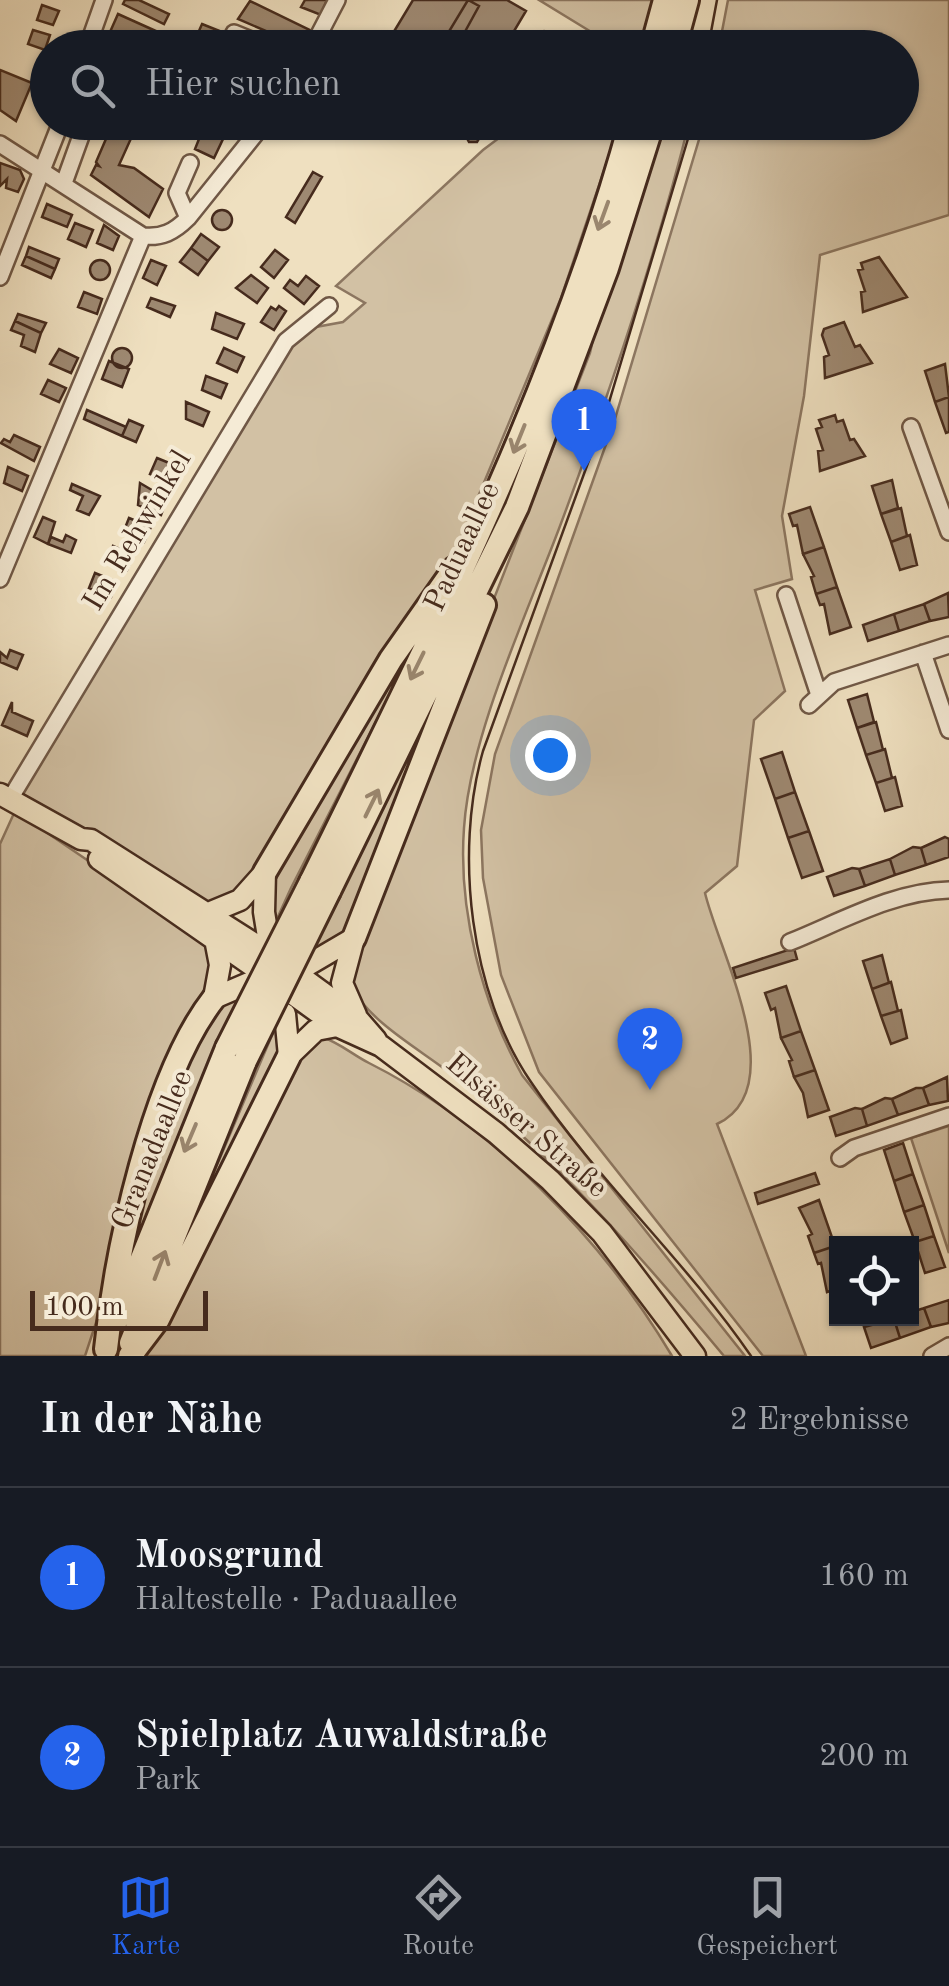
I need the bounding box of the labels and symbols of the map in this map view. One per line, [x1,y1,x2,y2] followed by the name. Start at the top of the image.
[593,199,611,230] one-way arrow
[552,388,616,471] pin: 1
[509,423,527,454] one-way arrow
[79,446,197,616] street label: Im Rehwinkel
[420,478,506,616] street label: Paduaallee
[407,651,426,681] one-way arrow
[525,730,576,781] your location
[363,789,382,819] one-way arrow
[618,1008,682,1090] pin: 2
[440,1048,612,1204] street label: Elsässer Straße
[107,1066,199,1234] street label: Granadaallee
[180,1122,198,1153] one-way arrow
[152,1250,170,1281] one-way arrow
[30,1286,208,1330] scale bar

